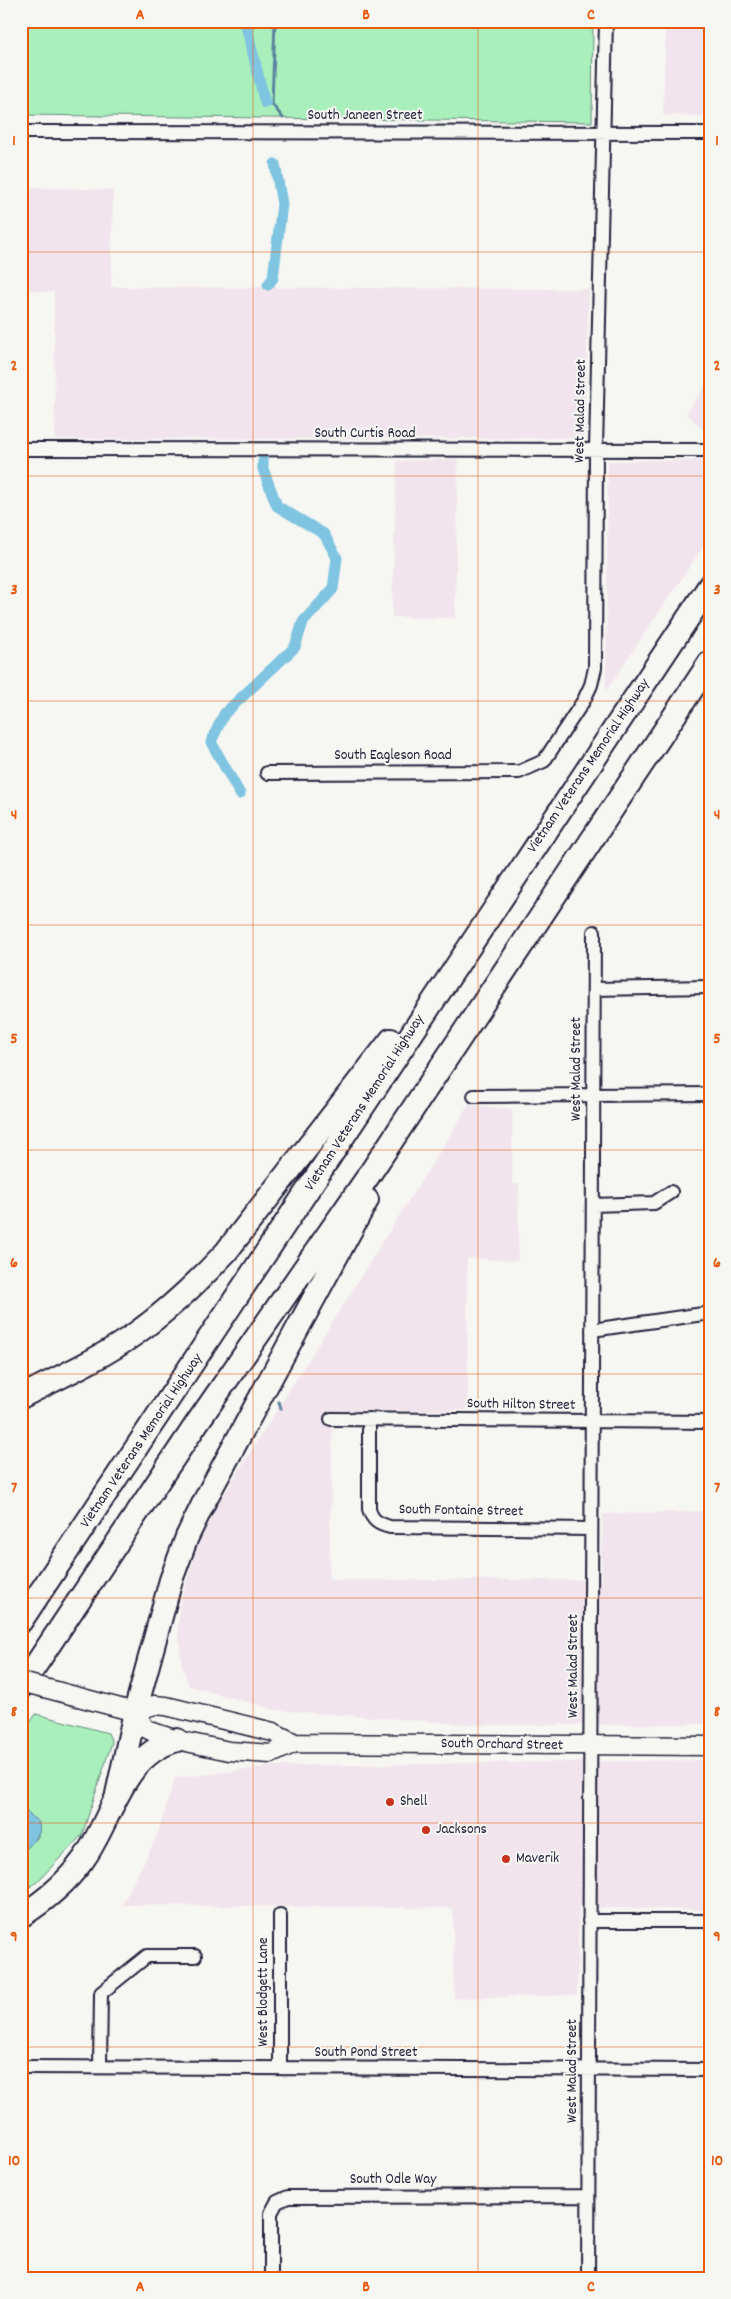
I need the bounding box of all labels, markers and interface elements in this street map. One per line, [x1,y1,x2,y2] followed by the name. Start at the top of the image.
[136,4,145,27] text: A
[362,4,370,27] text: B
[587,4,595,27] text: C
[307,105,423,127] street label: South Janeen Street
[12,130,16,153] text: 1
[715,130,719,153] text: 1
[11,355,18,378] text: 2
[714,355,721,378] text: 2
[569,358,593,463] street label: West Malad Street
[314,423,416,445] street label: South Curtis Road
[10,579,18,602] text: 3
[713,579,721,602] text: 3
[522,674,656,858] street label: Vietnam Veterans Memorial Highway
[334,745,452,767] street label: South Eagleson Road
[11,804,17,827] text: 4
[714,804,720,827] text: 4
[300,1010,431,1196] street label: Vietnam Veterans Memorial Highway
[566,1017,588,1121] street label: West Malad Street
[10,1028,18,1051] text: 5
[713,1028,721,1051] text: 5
[10,1252,18,1275] text: 6
[713,1252,721,1275] text: 6
[75,1349,209,1533] street label: Vietnam Veterans Memorial Highway
[467,1393,576,1417] street label: South Hilton Street
[11,1477,17,1500] text: 7
[714,1477,720,1500] text: 7
[399,1499,524,1523] street label: South Fontaine Street
[563,1614,585,1718] street label: West Malad Street
[11,1701,18,1724] text: 8
[714,1701,721,1724] text: 8
[441,1733,564,1757] street label: South Orchard Street
[400,1791,428,1813] place label: Shell
[384,1796,396,1808] marker: Shell
[436,1819,487,1841] place label: Jacksons
[420,1824,432,1836] marker: Jacksons
[516,1848,559,1870] place label: Maverik
[500,1853,512,1865] marker: Maverik
[10,1926,18,1949] text: 9
[713,1926,721,1949] text: 9
[253,1937,275,2047] street label: West Blodgett Lane
[562,2019,584,2123] street label: West Malad Street
[315,2042,418,2064] street label: South Pond Street
[8,2150,20,2173] text: 10
[711,2150,723,2173] text: 10
[350,2169,437,2191] street label: South Odle Way
[136,2276,145,2299] text: A
[362,2276,370,2299] text: B
[587,2276,595,2299] text: C

